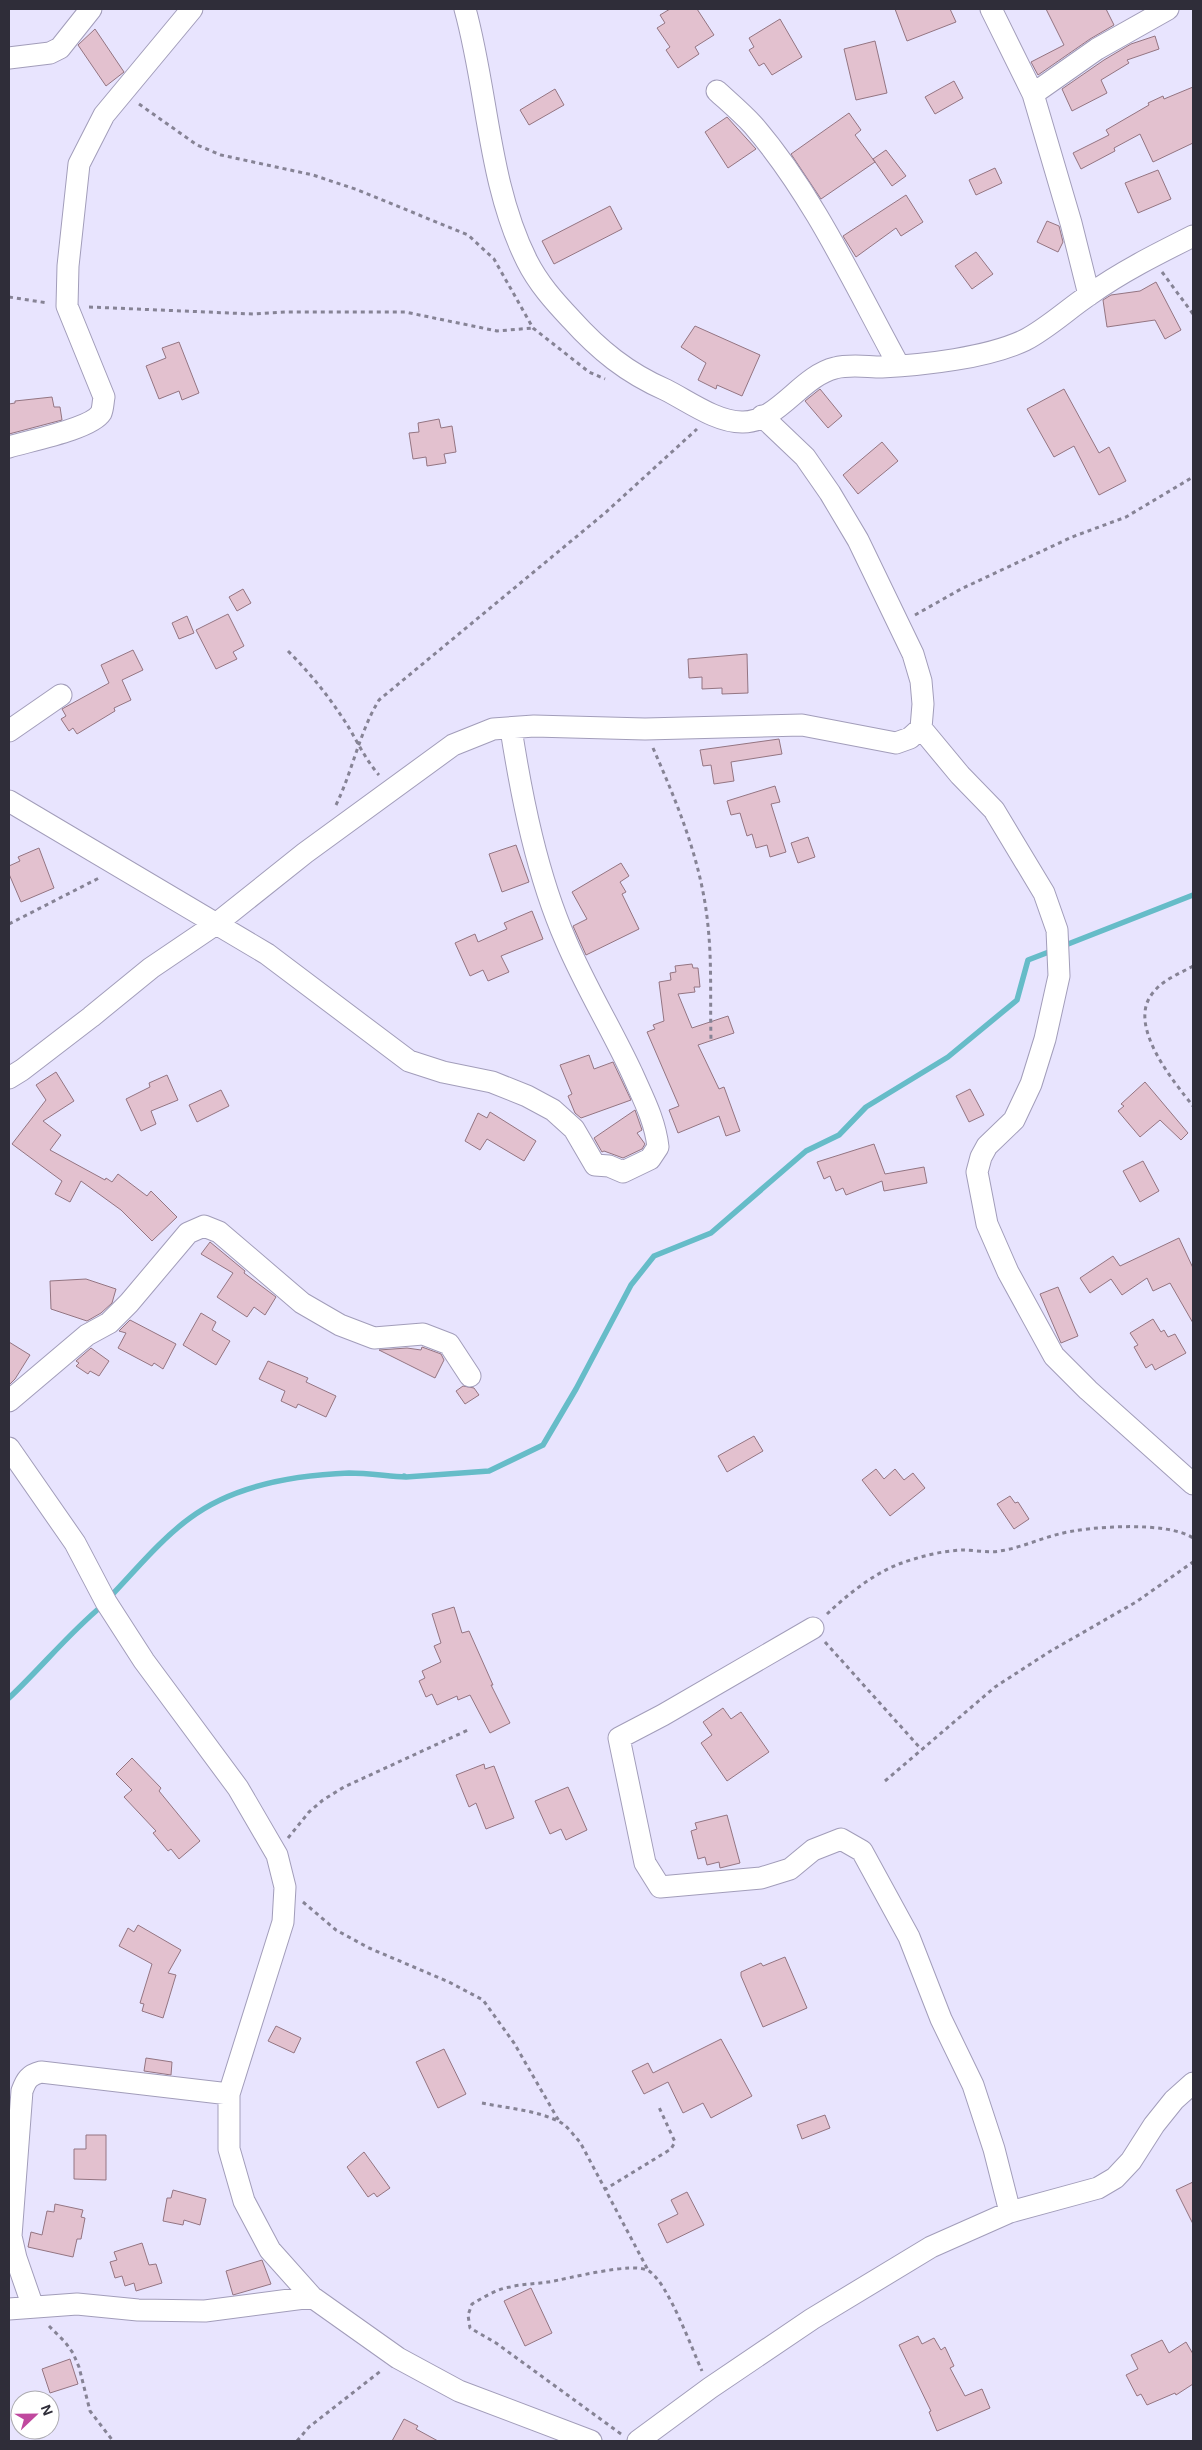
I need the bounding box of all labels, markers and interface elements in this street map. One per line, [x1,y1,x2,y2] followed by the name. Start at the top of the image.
[10,2390,60,2440] north arrow
[38,2402,56,2418] text: N

